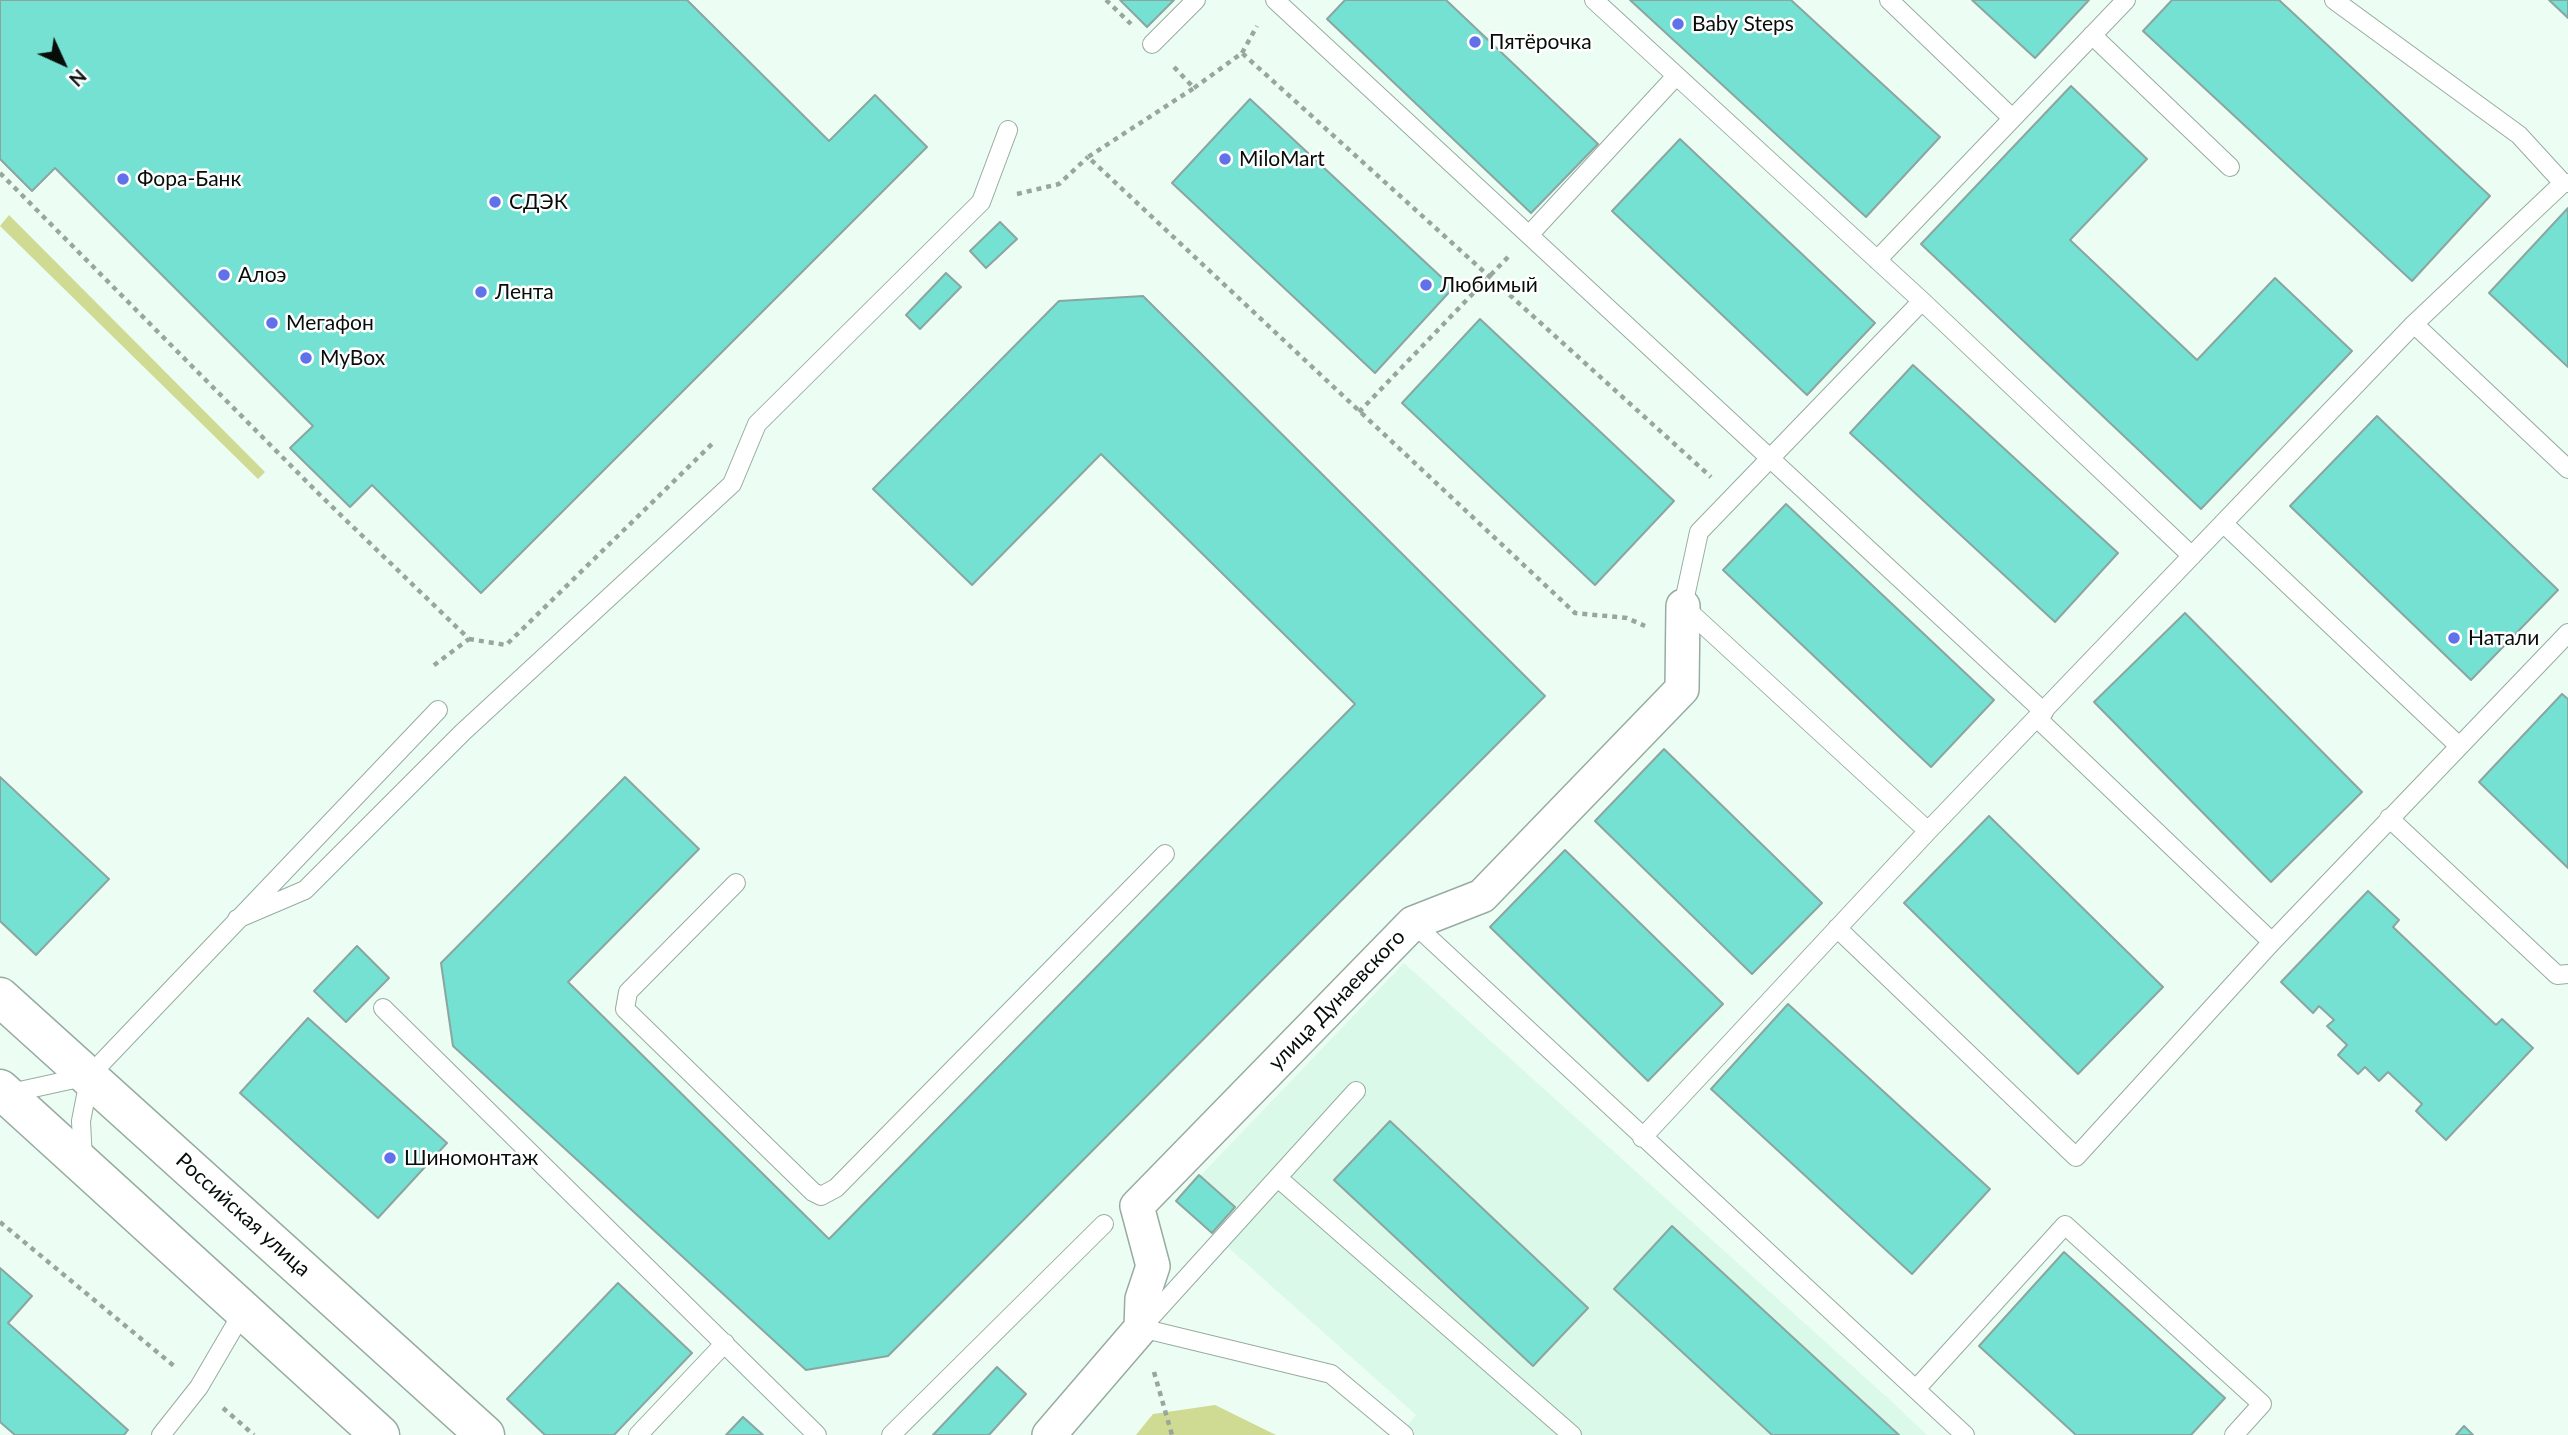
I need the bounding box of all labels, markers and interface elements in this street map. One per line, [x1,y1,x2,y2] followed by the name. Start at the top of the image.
[1692,11,1794,37] place label: Baby Steps
[1670,16,1686,32] marker: Baby Steps
[28,28,98,98] north arrow
[1489,29,1592,55] place label: Пятёрочка
[1467,34,1483,50] marker: Пятёрочка
[65,65,92,92] text: N
[1239,146,1325,172] place label: MiloMart
[1217,151,1233,167] marker: MiloMart
[137,166,241,192] place label: Фора-Банк
[115,171,131,187] marker: Фора-Банк
[509,189,568,215] place label: СДЭК
[487,194,503,210] marker: СДЭК
[238,262,286,288] place label: Алоэ
[216,267,232,283] marker: Алоэ
[1440,272,1538,298] place label: Любимый
[1418,277,1434,293] marker: Любимый
[495,279,554,305] place label: Лента
[473,284,489,300] marker: Лента
[286,310,374,336] place label: Мегафон
[264,315,280,331] marker: Мегафон
[320,345,385,371] place label: MyBox
[298,350,314,366] marker: MyBox
[2468,625,2539,651] place label: Натали
[2446,630,2462,646] marker: Натали
[1264,925,1410,1075] street label: улица Дунаевского
[404,1145,538,1171] place label: Шиномонтаж
[171,1148,315,1282] street label: Российская улица
[382,1150,398,1166] marker: Шиномонтаж

